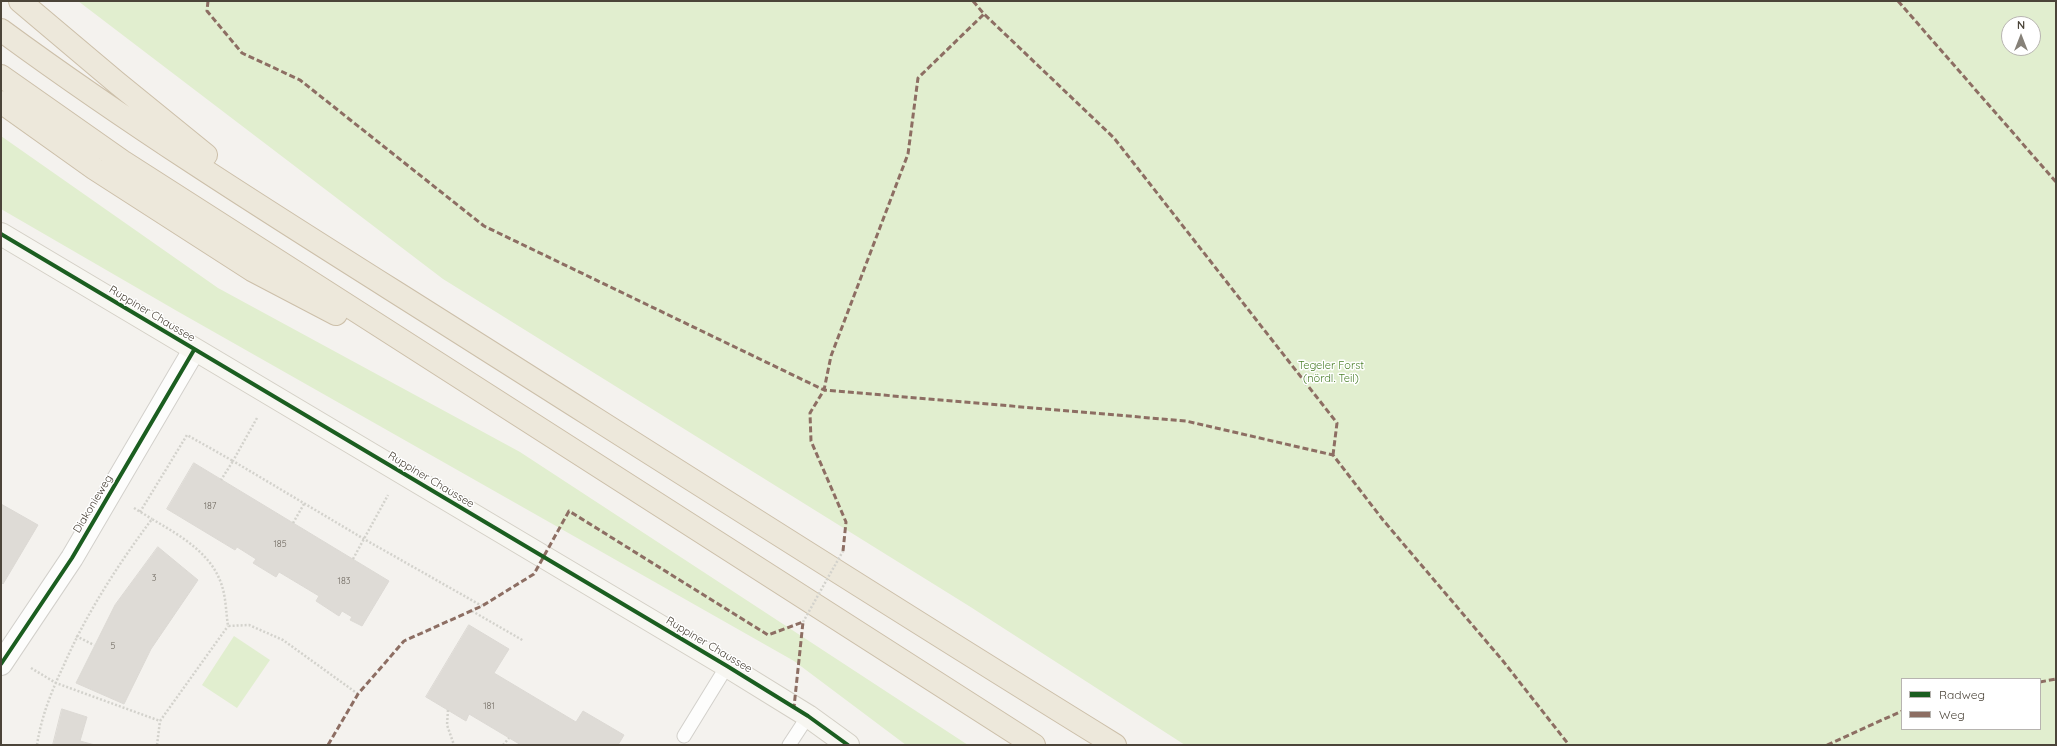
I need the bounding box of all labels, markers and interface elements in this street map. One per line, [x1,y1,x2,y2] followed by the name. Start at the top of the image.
[2001,16,2041,56] north arrow
[2017,18,2025,32] text: N
[107,283,197,345] street label: Ruppiner Chaussee
[1298,359,1364,385] park label: Tegeler Forst (nördl. Teil)
[386,449,476,511] street label: Ruppiner Chaussee
[70,473,116,535] street label: Diakonieweg
[204,501,216,511] house number: 187
[273,539,287,549] house number: 185
[152,573,156,583] house number: 3
[338,576,350,586] house number: 183
[664,614,754,676] street label: Ruppiner Chaussee
[111,641,115,651] house number: 5
[1901,678,2041,730] legend
[1939,687,1985,702] text: Radweg
[483,701,495,711] house number: 181
[1939,707,1965,722] text: Weg

